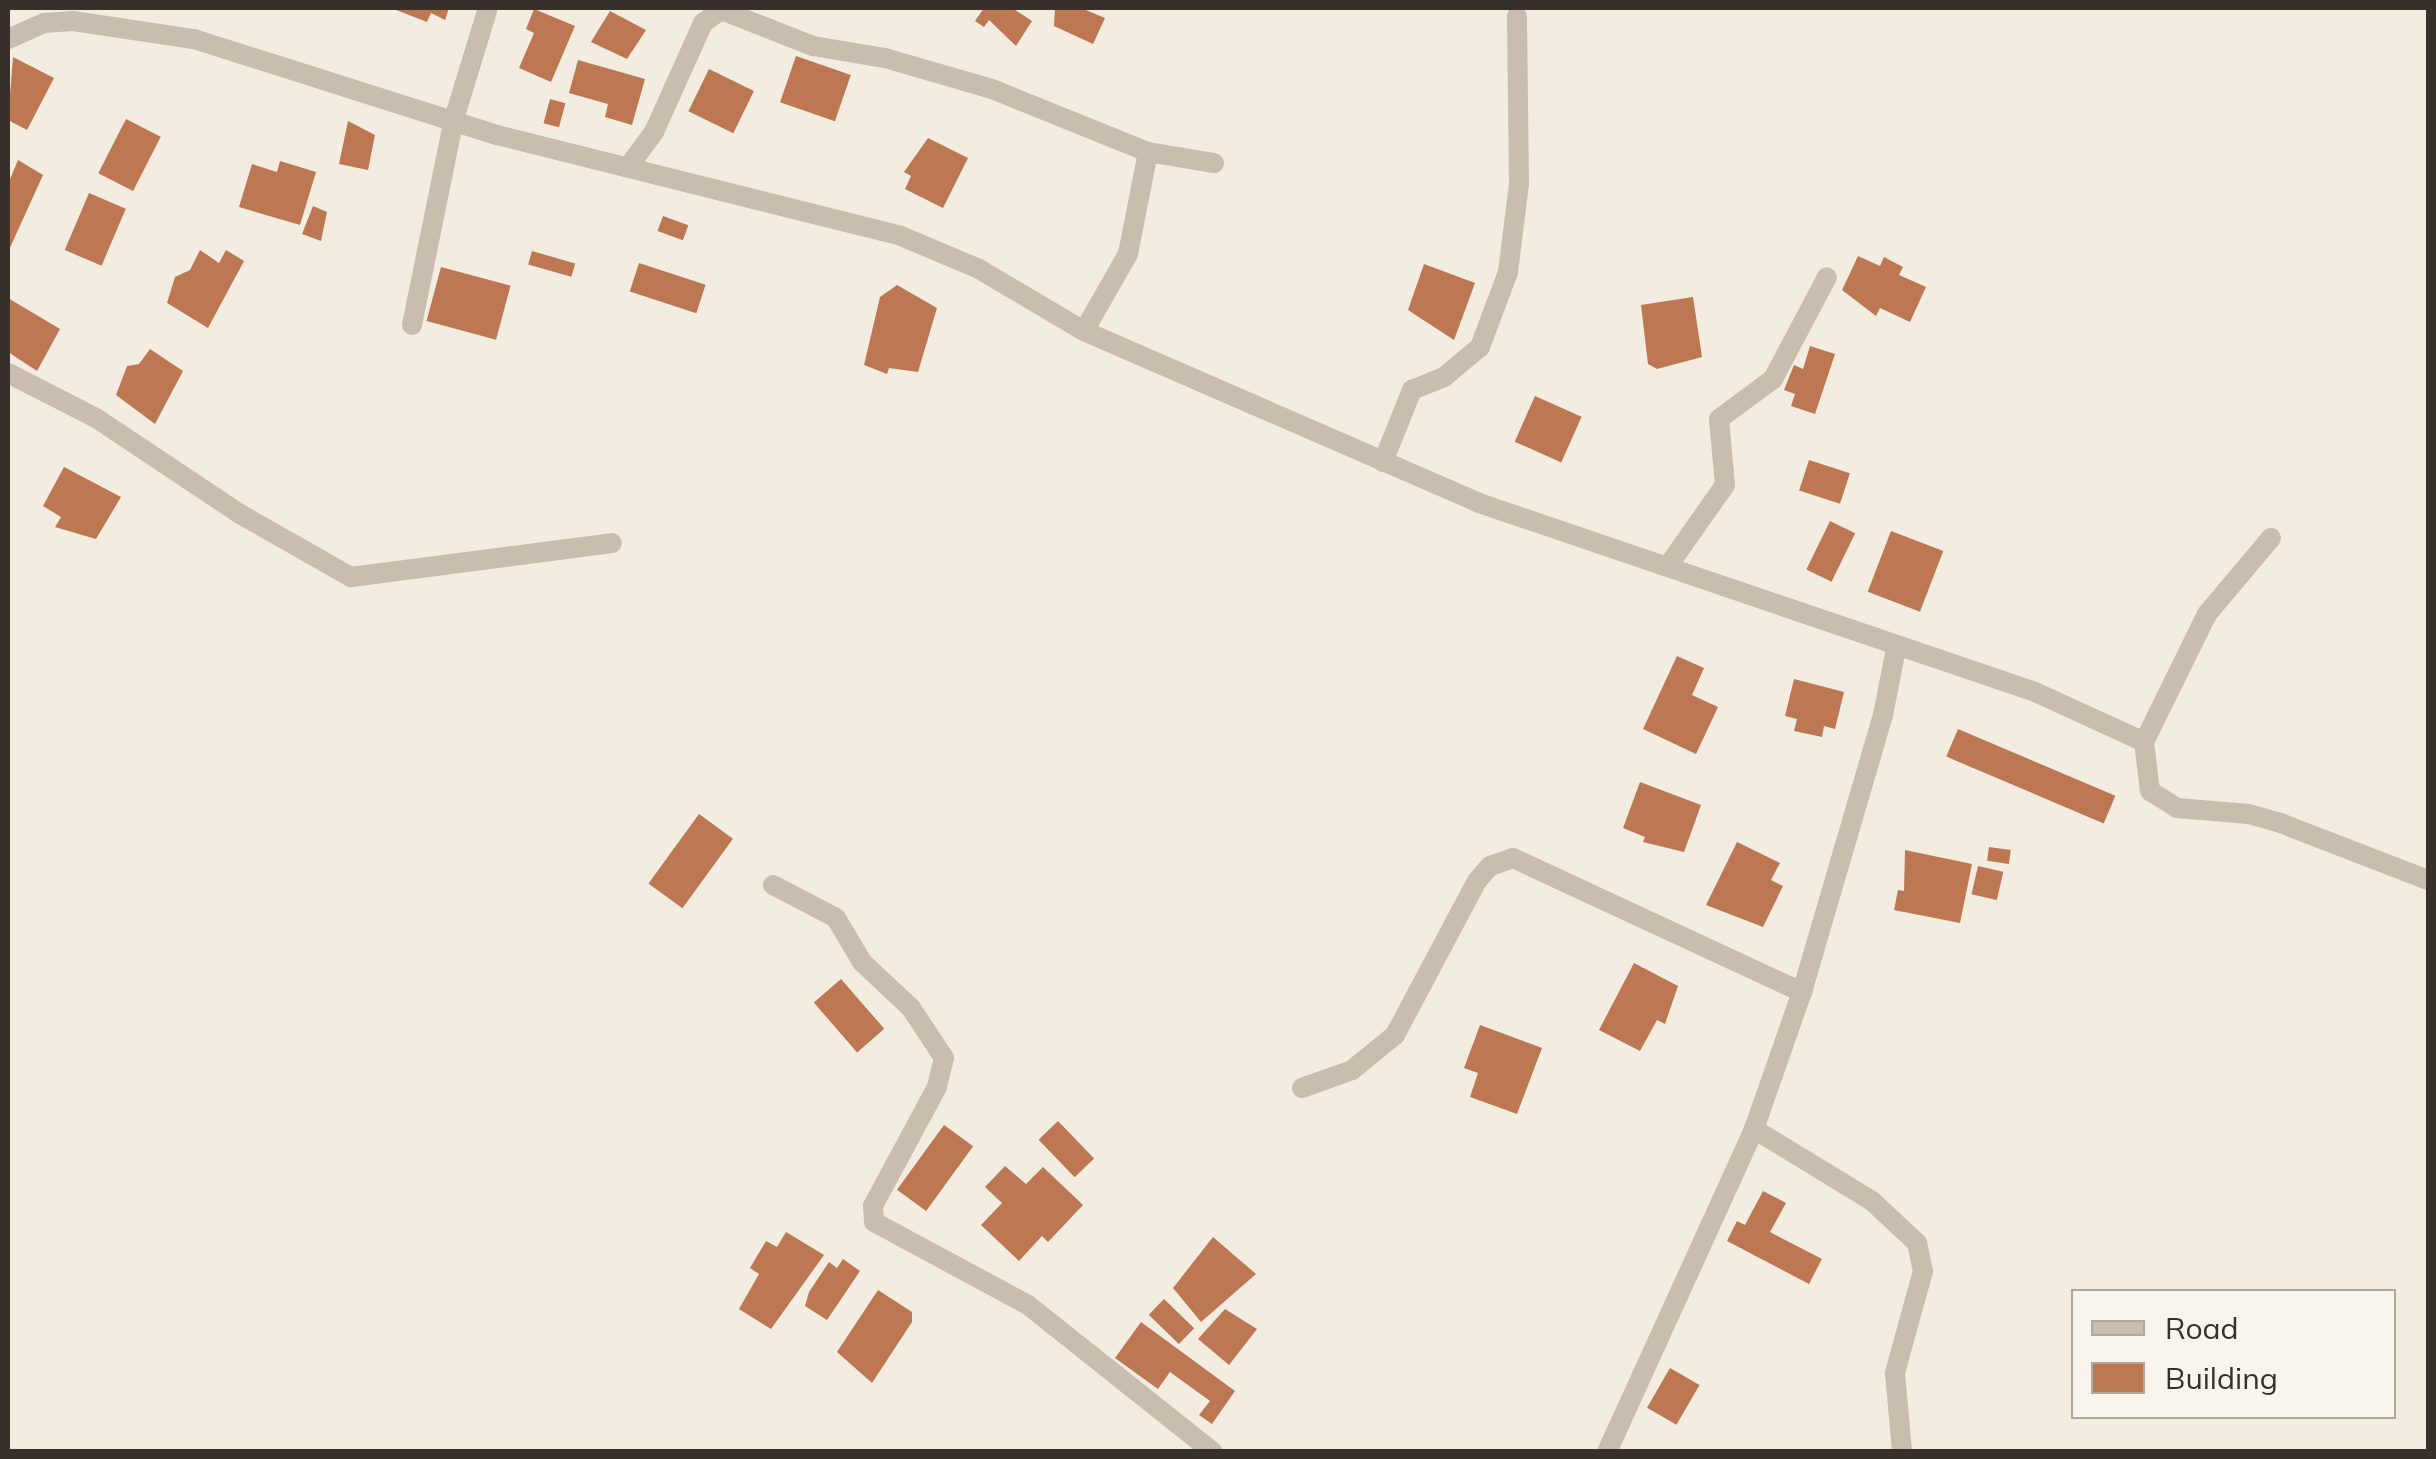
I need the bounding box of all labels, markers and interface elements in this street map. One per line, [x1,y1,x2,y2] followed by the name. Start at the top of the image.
[2071,1289,2396,1419] legend
[2165,1309,2239,1347] text: Road
[2165,1359,2278,1397] text: Building

